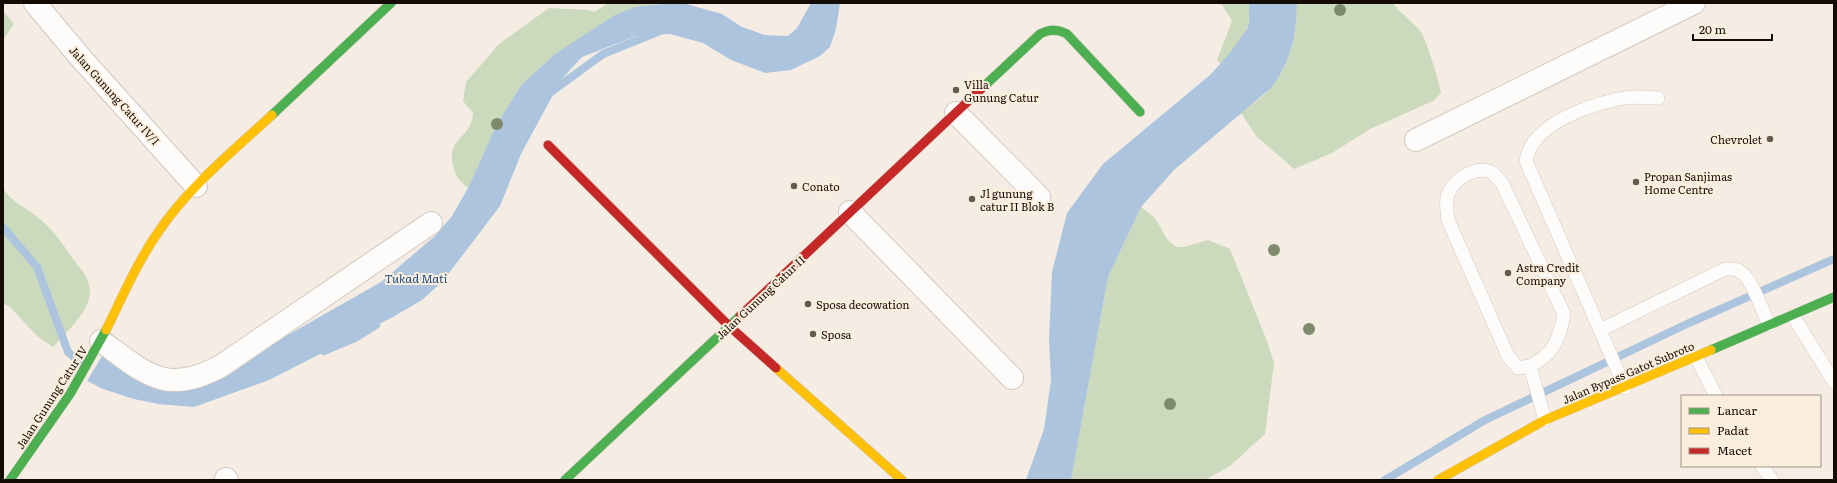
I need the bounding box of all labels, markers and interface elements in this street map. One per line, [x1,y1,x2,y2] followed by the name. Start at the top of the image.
[1693,16,1772,42] scale bar
[1699,20,1726,38] text: 20 m
[66,42,164,148] street label: Jalan Gunung Catur IV/I
[964,76,1039,105] place label: Villa Gunung Catur
[951,85,961,95] marker: Villa Gunung Catur
[1710,131,1763,147] place label: Chevrolet
[1765,134,1775,144] marker: Chevrolet
[1644,168,1732,197] place label: Propan Sanjimas Home Centre
[1631,177,1641,187] marker: Propan Sanjimas Home Centre
[802,178,840,194] place label: Conato
[789,181,799,191] marker: Conato
[980,185,1054,214] place label: Jl gunung catur II Blok B
[967,194,977,204] marker: Jl gunung catur II Blok B
[712,251,808,343] street label: Jalan Gunung Catur II
[1516,259,1580,288] place label: Astra Credit Company
[1503,268,1513,278] marker: Astra Credit Company
[385,269,448,287] water label: Tukad Mati
[816,296,910,312] place label: Sposa decowation
[803,299,813,309] marker: Sposa decowation
[821,326,852,342] place label: Sposa
[808,329,818,339] marker: Sposa
[1560,337,1696,407] street label: Jalan Bypass Gatot Subroto
[12,342,90,452] street label: Jalan Gunung Catur IV
[1681,395,1821,467] legend
[1717,401,1757,419] text: Lancar
[1717,421,1749,439] text: Padat
[1717,441,1752,459] text: Macet

